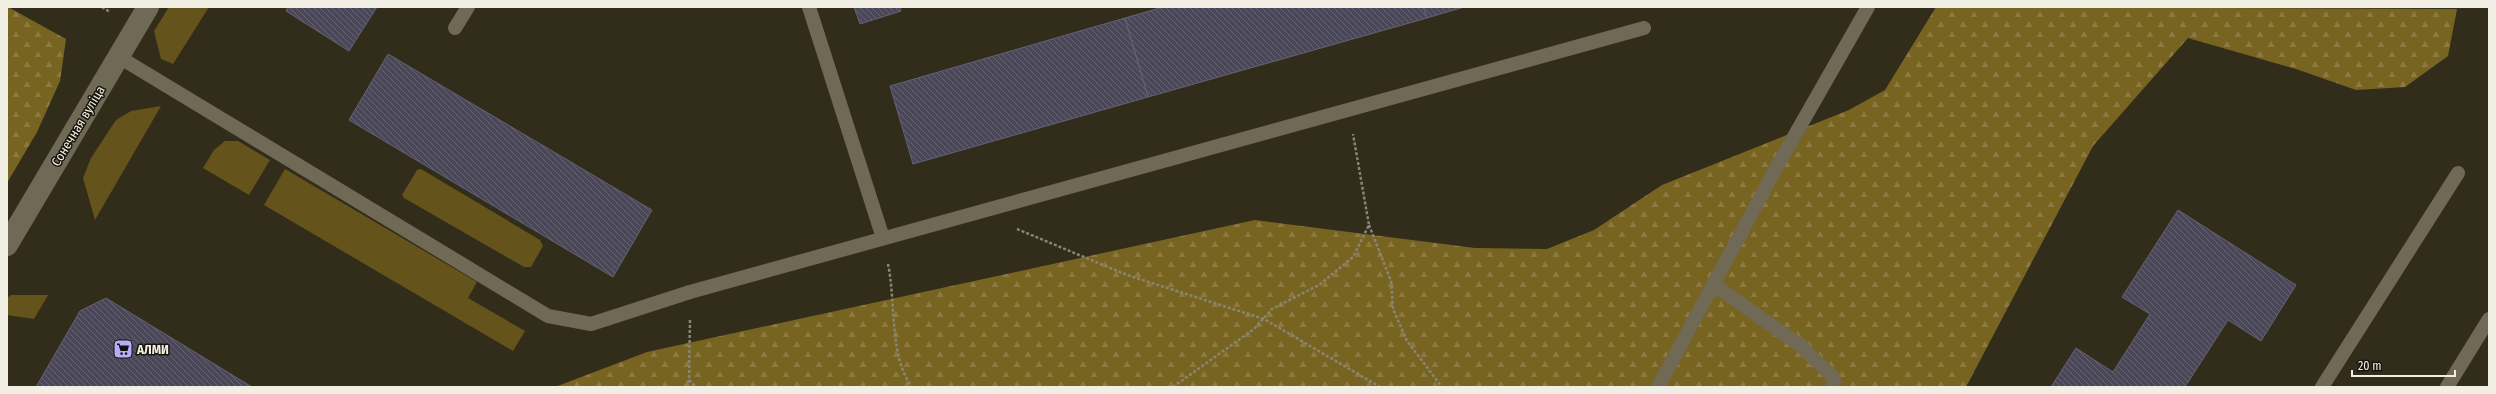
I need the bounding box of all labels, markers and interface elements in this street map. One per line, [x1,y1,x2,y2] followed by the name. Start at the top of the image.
[48,83,108,169] street label: Сонечная вуліца
[112,338,134,360] supermarket icon: АЛМИ
[136,342,169,357] place label: АЛМИ
[2352,352,2455,378] scale bar
[2358,359,2382,373] text: 20 m

